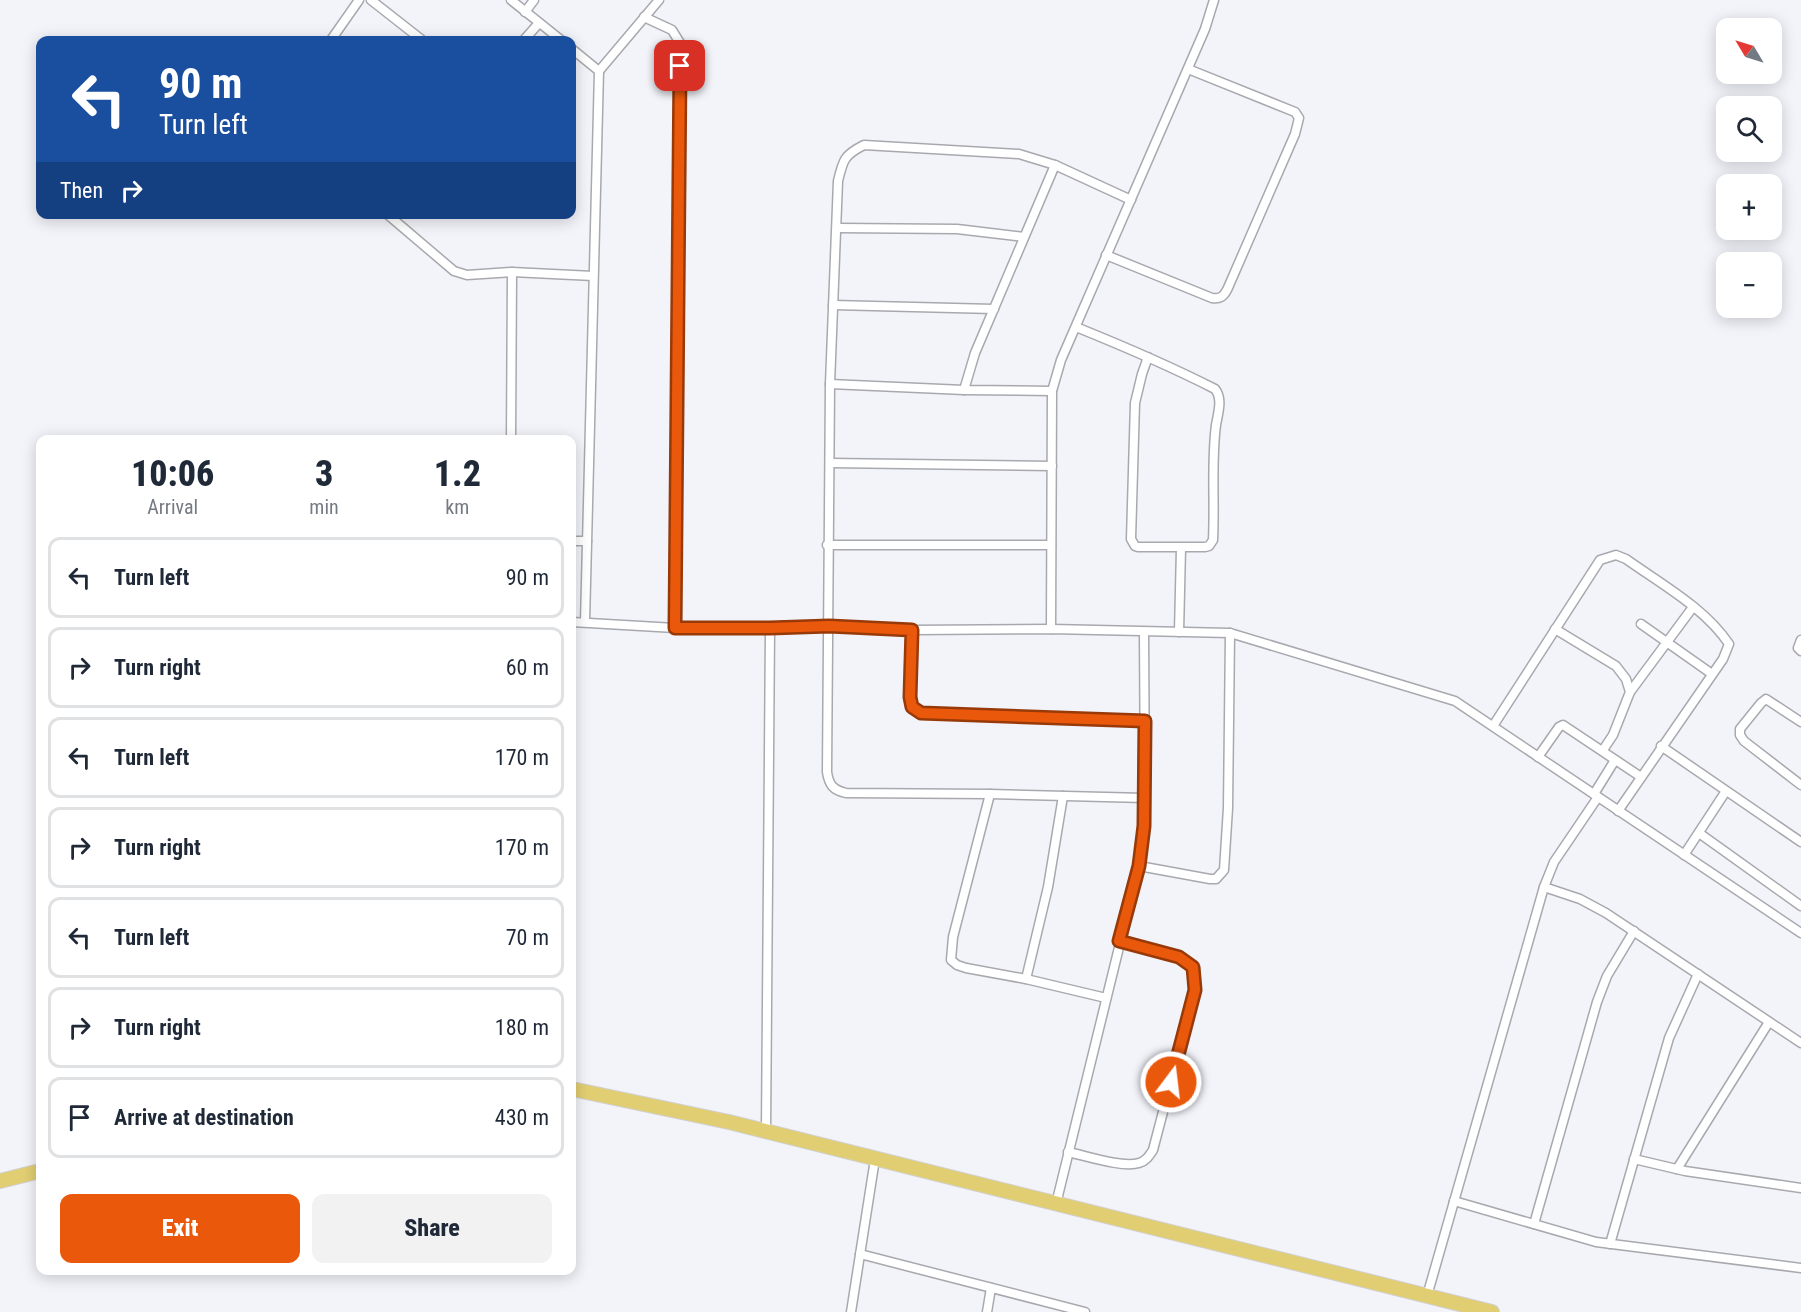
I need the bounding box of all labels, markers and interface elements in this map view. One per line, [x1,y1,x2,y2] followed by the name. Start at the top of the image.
[1716,18,1782,84] north arrow
[1716,18,1782,318] map controls
[654,40,705,91] pin
[663,49,696,82] icon: arrive
[159,59,242,108] text: 90 m
[60,60,138,138] icon: left
[1716,96,1782,162] button: search
[159,109,248,141] text: Turn left
[115,174,148,207] icon: right
[1716,174,1782,240] button: +
[60,178,103,203] text: Then
[1716,252,1782,318] button: −
[131,453,214,495] text: 10:06
[315,453,333,495] text: 3
[434,453,481,495] text: 1.2
[147,495,198,519] text: Arrival
[309,495,339,519] text: min
[445,495,469,519] text: km
[63,561,96,594] icon: left
[114,565,189,590] text: Turn left
[506,565,549,590] text: 90 m
[63,651,96,684] icon: right
[114,655,201,680] text: Turn right
[506,655,549,680] text: 60 m
[63,741,96,774] icon: left
[114,745,189,770] text: Turn left
[495,745,549,770] text: 170 m
[63,831,96,864] icon: right
[114,835,201,860] text: Turn right
[495,835,549,860] text: 170 m
[63,921,96,954] icon: left
[114,925,189,950] text: Turn left
[506,925,549,950] text: 70 m
[63,1011,96,1044] icon: right
[114,1015,201,1040] text: Turn right
[495,1015,549,1040] text: 180 m
[1139,1050,1203,1114] position arrow
[63,1101,96,1134] icon: arrive
[114,1105,294,1130] text: Arrive at destination
[495,1105,549,1130] text: 430 m
[60,1194,300,1263] button: Exit
[312,1194,552,1263] button: Share

